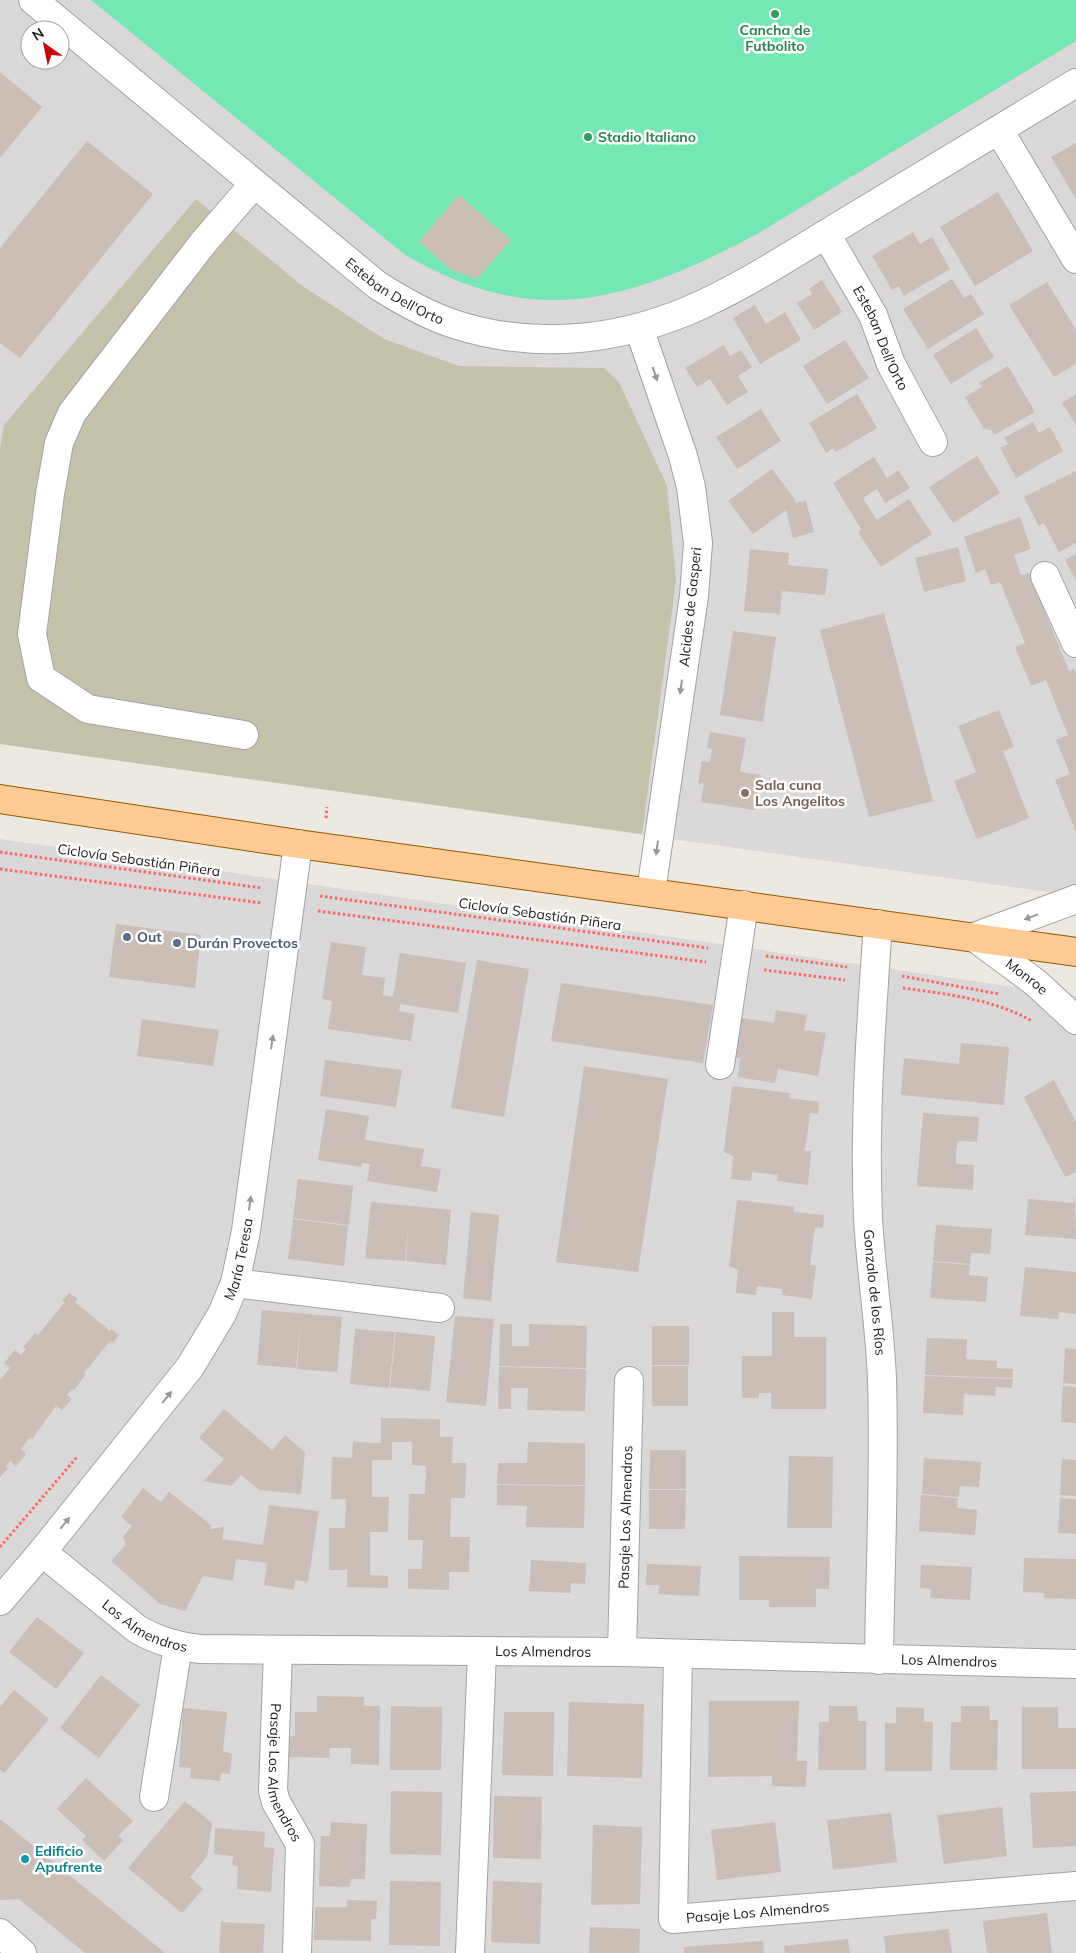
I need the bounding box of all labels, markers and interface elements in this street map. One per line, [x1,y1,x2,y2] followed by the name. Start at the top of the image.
[769,8,781,20] marker: Cancha de Futbolito
[20,20,70,70] north arrow
[740,21,811,55] place label: Cancha de Futbolito
[29,24,47,45] text: N
[598,128,696,146] place label: Stadio Italiano
[582,131,594,143] marker: Stadio Italiano
[342,254,446,328] street label: Esteban Dell'Orto
[849,283,913,394] street label: Esteban Dell'Orto
[651,367,659,382] one-way arrow
[675,546,705,668] street label: Alcides de Gasperi
[677,679,685,695] one-way arrow
[755,776,845,810] place label: Sala cuna Los Angelitos
[739,787,751,799] marker: Sala cuna Los Angelitos
[57,840,221,880] street label: Ciclovía Sebastián Piñera
[653,840,661,856] one-way arrow
[458,894,622,934] street label: Ciclovía Sebastián Piñera
[1023,914,1038,921] one-way arrow
[137,928,162,946] place label: Out
[121,931,133,943] marker: Out
[187,934,298,952] place label: Durán Provectos
[171,937,183,949] marker: Durán Provectos
[1002,955,1052,999] street label: Monroe
[268,1033,276,1049] one-way arrow
[247,1194,255,1210] one-way arrow
[220,1217,257,1303] street label: María Teresa
[860,1229,890,1356] street label: Gonzalo de los Ríos
[162,1391,173,1404] one-way arrow
[615,1445,636,1589] street label: Pasaje Los Almendros
[60,1517,71,1530] one-way arrow
[98,1595,189,1656] street label: Los Almendros
[495,1642,591,1661] street label: Los Almendros
[901,1650,997,1671] street label: Los Almendros
[264,1703,306,1845] street label: Pasaje Los Almendros
[35,1842,102,1876] place label: Edificio Apufrente
[19,1853,31,1865] marker: Edificio Apufrente
[685,1897,830,1927] street label: Pasaje Los Almendros

